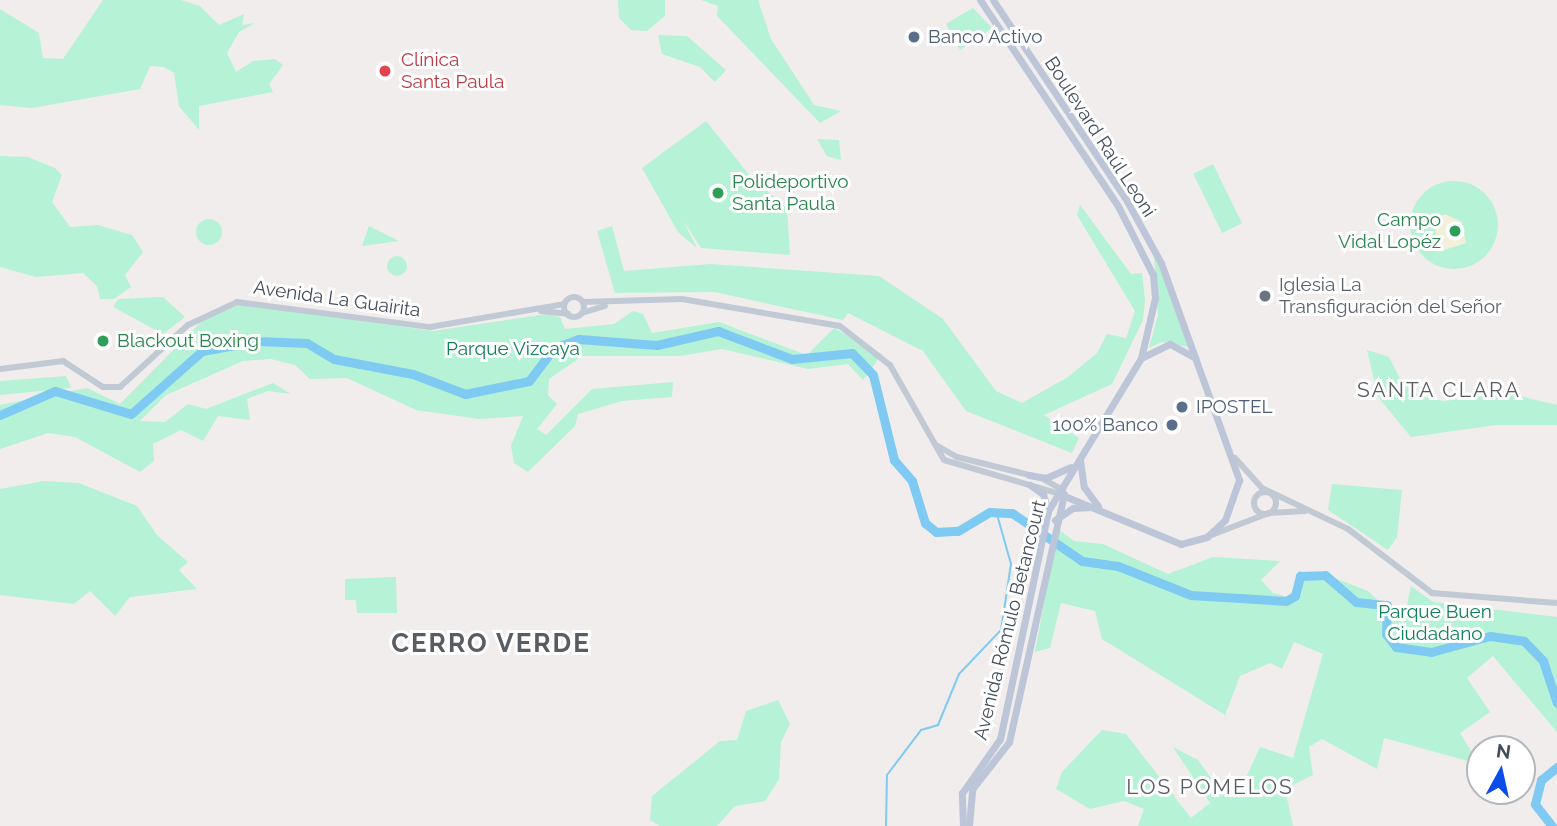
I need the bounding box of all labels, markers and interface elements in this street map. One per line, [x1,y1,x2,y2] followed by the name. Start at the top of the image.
[928,26,1043,48] place label: Banco Activo
[906,29,922,45] marker: Banco Activo
[401,49,504,93] place label: Clínica Santa Paula
[1039,52,1161,222] street label: Boulevard Raúl Leoni
[375,61,395,81] marker: Clínica Santa Paula
[732,171,849,215] place label: Polideportivo Santa Paula
[710,185,726,201] marker: Polideportivo Santa Paula
[1338,209,1441,253] place label: Campo Vidal Lopéz
[1447,223,1463,239] marker: Campo Vidal Lopéz
[1279,274,1502,318] place label: Iglesia La Transfiguración del Señor
[252,276,422,322] street label: Avenida La Guairita
[1257,288,1273,304] marker: Iglesia La Transfiguración del Señor
[117,330,259,352] place label: Blackout Boxing
[95,333,111,349] marker: Blackout Boxing
[446,338,580,360] park label: Parque Vizcaya
[1358,377,1520,403] district label: SANTA CLARA
[1196,396,1273,418] place label: IPOSTEL
[1174,399,1190,415] marker: IPOSTEL
[1052,414,1158,436] place label: 100% Banco
[1164,417,1180,433] marker: 100% Banco
[969,498,1051,742] street label: Avenida Rómulo Betancourt
[1378,601,1492,645] park label: Parque Buen Ciudadano
[392,628,590,660] district label: CERRO VERDE
[1466,735,1536,805] north arrow
[1495,739,1512,763] text: N
[1128,774,1292,800] district label: LOS POMELOS

